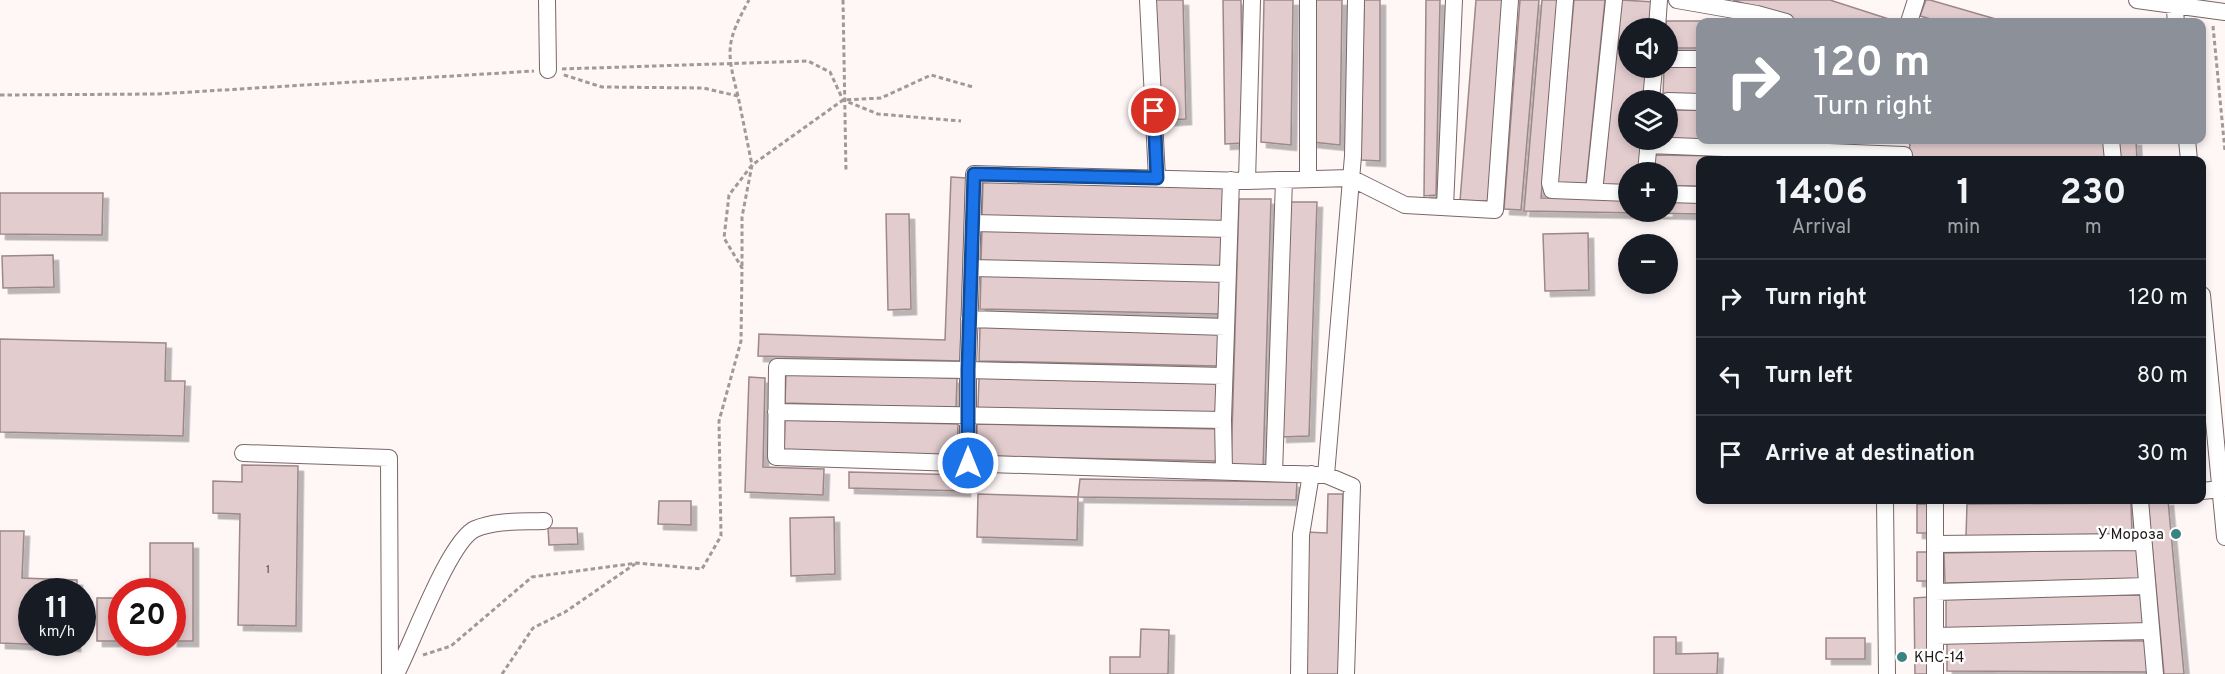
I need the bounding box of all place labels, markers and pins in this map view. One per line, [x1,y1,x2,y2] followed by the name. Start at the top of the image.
[1128,85,1179,136] pin
[2098,526,2164,545] place label: У Мороза
[2169,527,2183,541] marker: У Мороза
[1914,649,1964,668] place label: КНС-14
[1895,650,1909,664] marker: КНС-14

